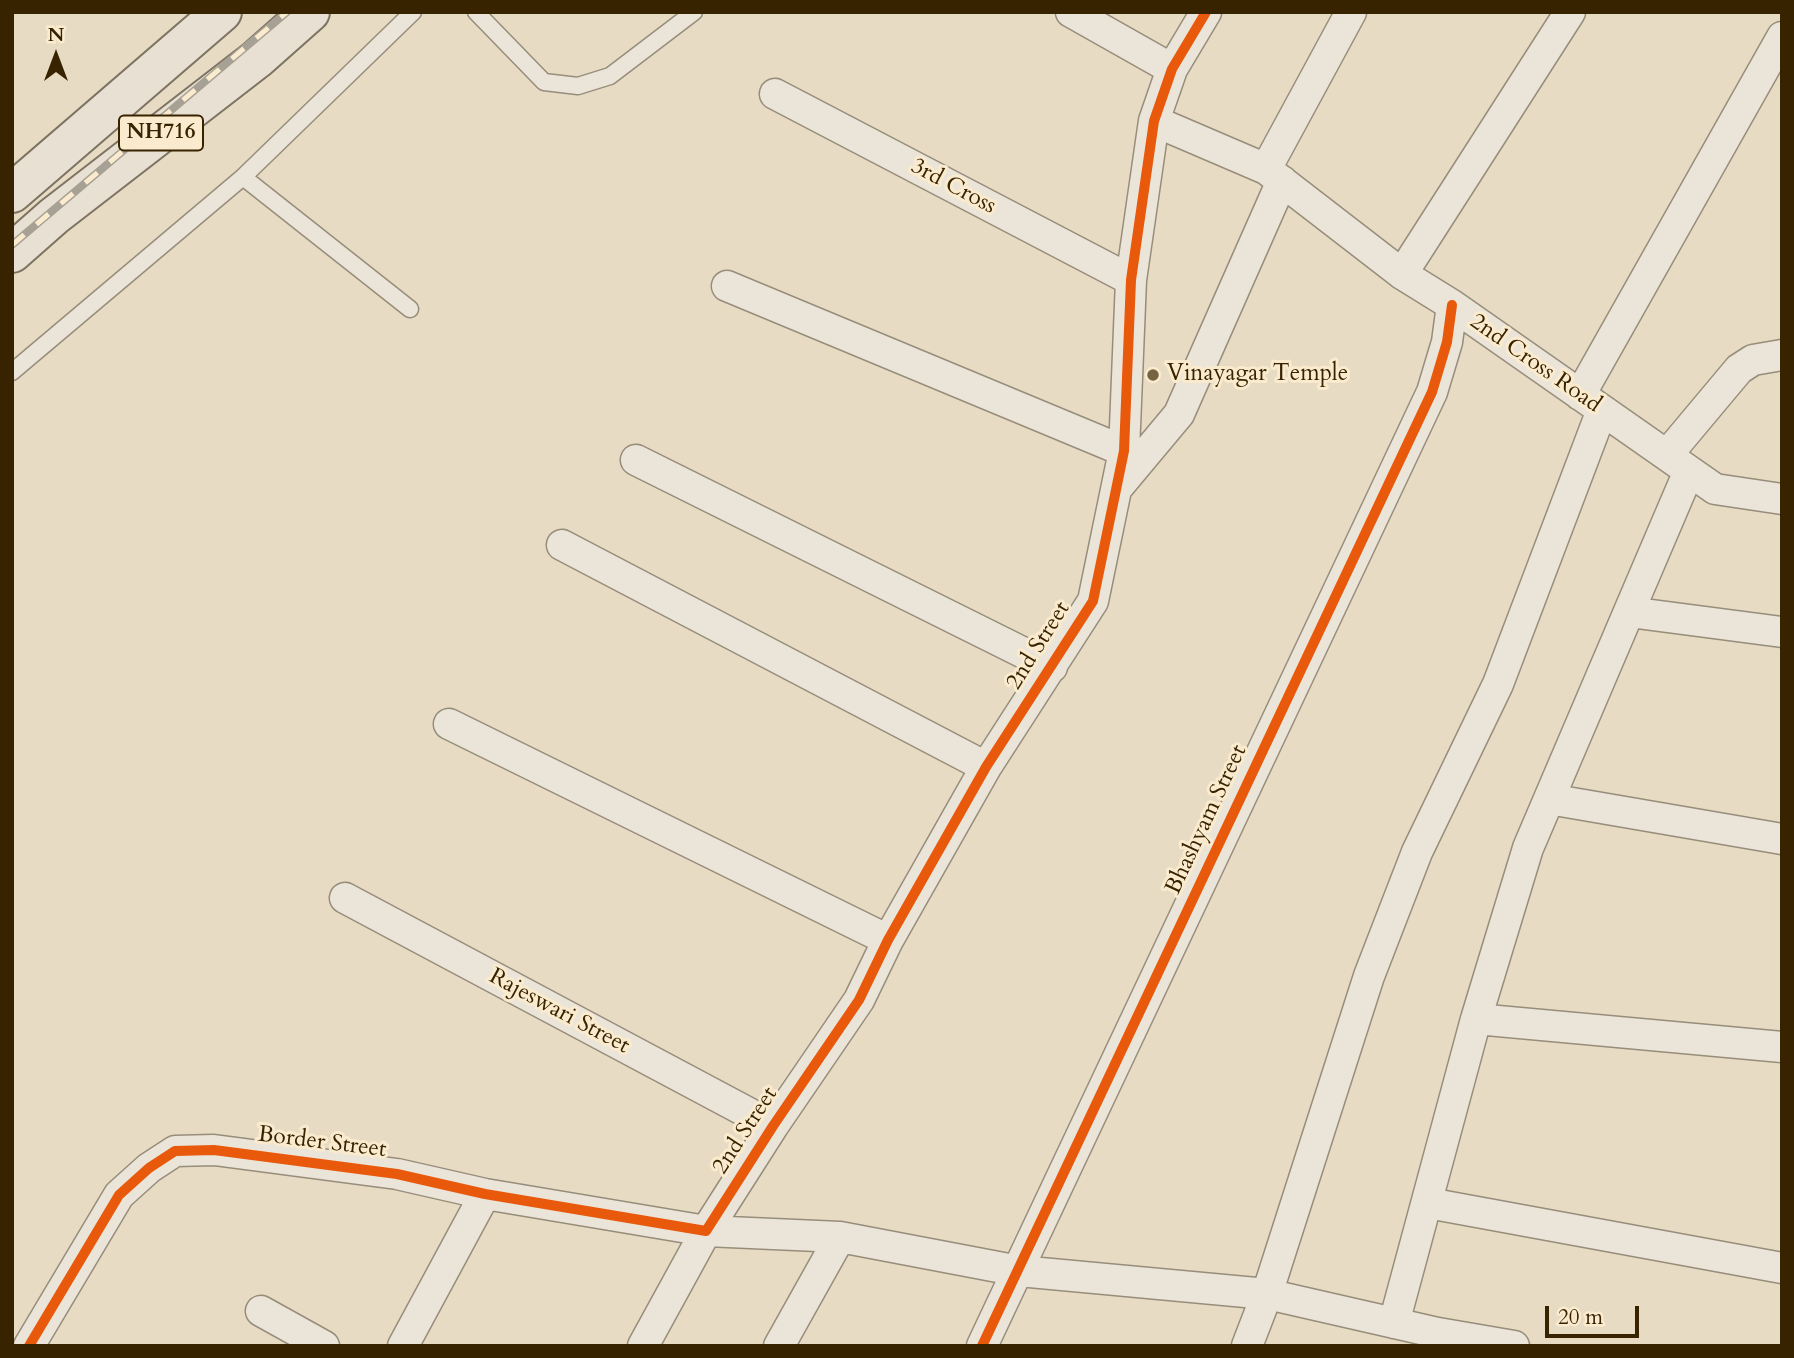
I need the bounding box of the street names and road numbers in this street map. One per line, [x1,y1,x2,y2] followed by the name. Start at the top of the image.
[119,116,203,150] road number: NH716
[906,153,1000,221] street label: 3rd Cross
[1464,309,1606,419] street label: 2nd Cross Road
[1001,597,1077,695] street label: 2nd Street
[1160,741,1254,899] street label: Bhashyam Street
[484,963,634,1061] street label: Rajeswari Street
[708,1082,784,1180] street label: 2nd Street
[256,1121,388,1165] street label: Border Street

